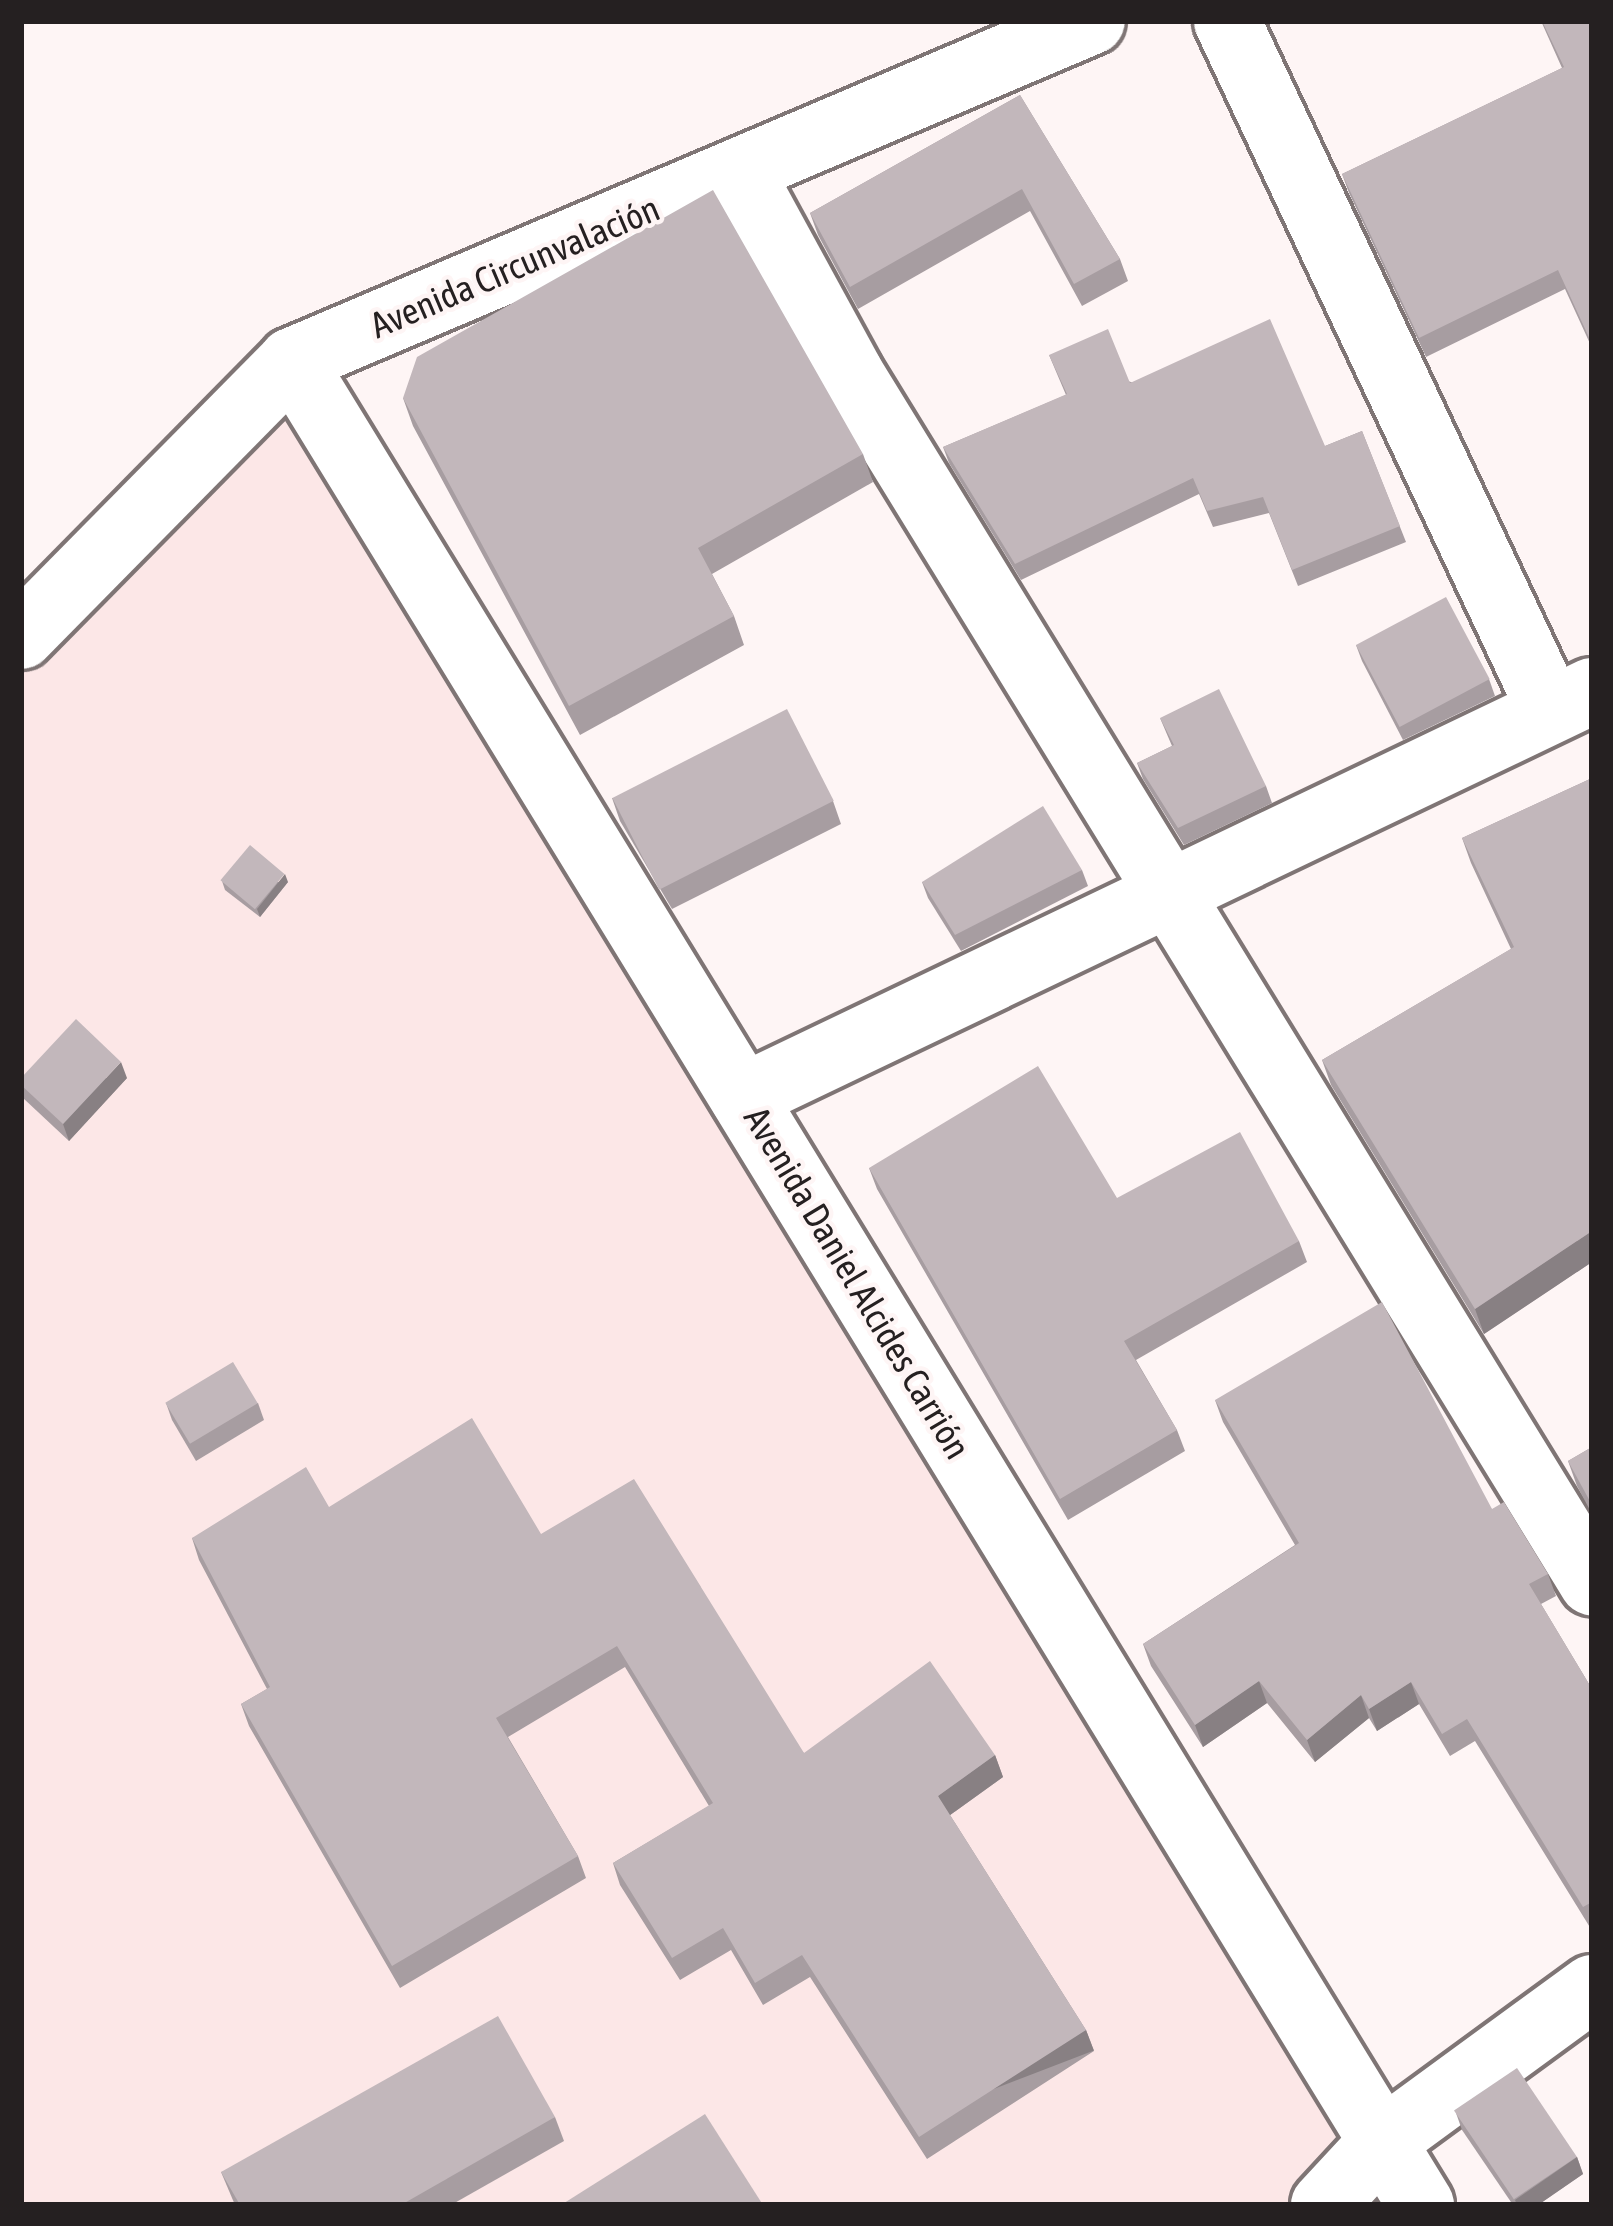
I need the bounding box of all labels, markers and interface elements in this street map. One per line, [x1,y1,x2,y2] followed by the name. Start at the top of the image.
[364,187,666,347] street label: Avenida Circunvalación
[735,1099,979,1467] street label: Avenida Daniel Alcides Carrión

